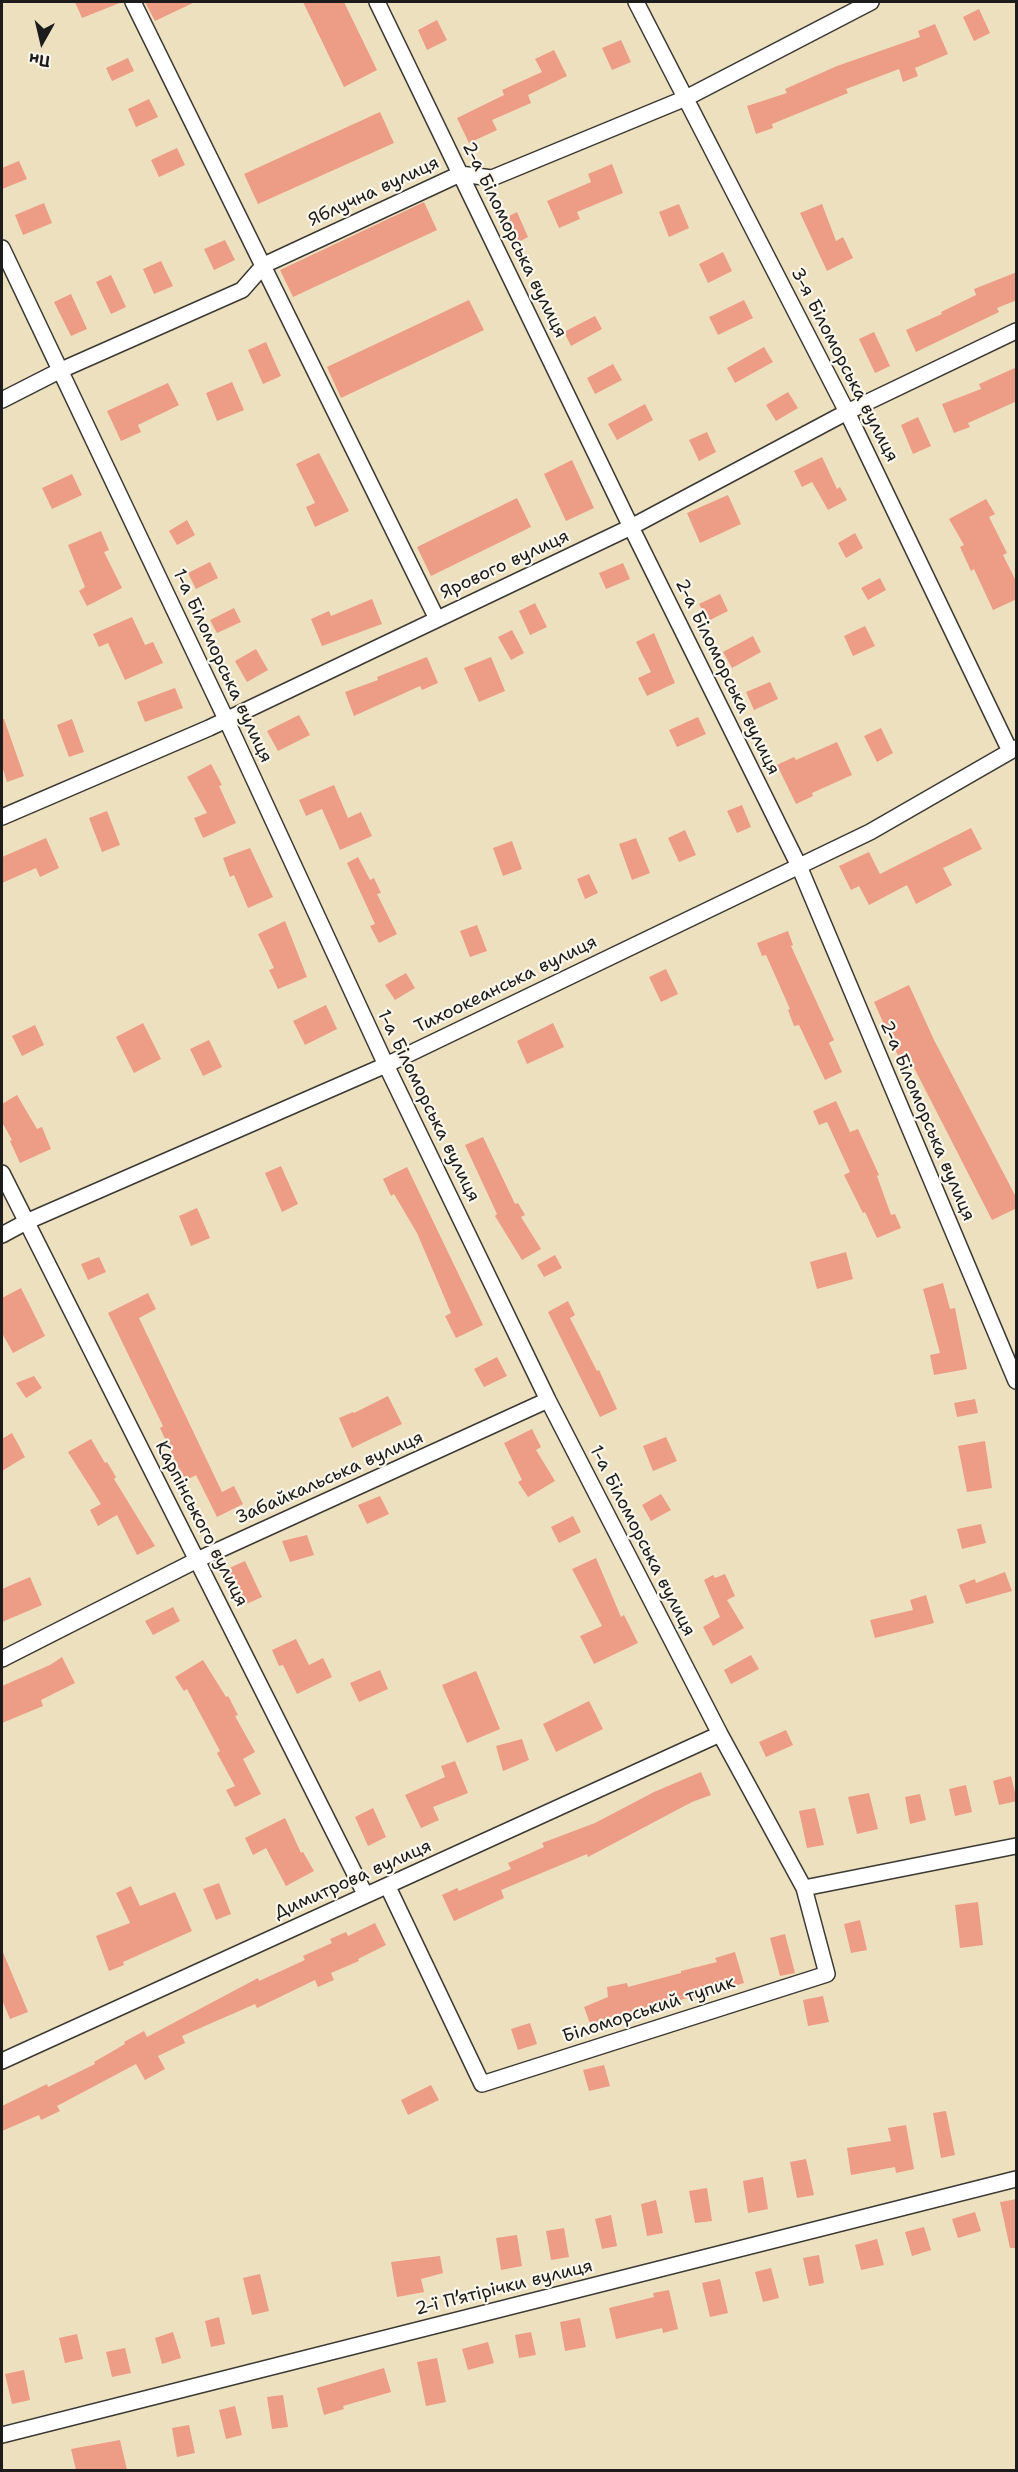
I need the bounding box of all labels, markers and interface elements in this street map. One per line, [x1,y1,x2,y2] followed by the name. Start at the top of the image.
[12,12,72,72] north arrow
[28,48,51,72] text: Пн
[457,138,571,342] street label: 2-а Біломорська вулиця
[305,152,443,232] street label: Яблучна вулиця
[786,264,902,466] street label: 3-я Біломорська вулиця
[437,526,573,604] street label: Ярового вулиця
[168,566,276,766] street label: 1-а Біломорська вулиця
[670,575,784,779] street label: 2-а Біломорська вулиця
[411,931,601,1039] street label: Тихоокеанська вулиця
[372,1006,484,1206] street label: 1-а Біломорська вулиця
[875,1018,979,1224] street label: 2-а Біломорська вулиця
[233,1427,427,1529] street label: Забайкальська вулиця
[150,1438,252,1610] street label: Карпінського вулиця
[584,1442,700,1640] street label: 1-а Біломорська вулиця
[271,1836,435,1924] street label: Димитрова вулиця
[560,1972,738,2048] street label: Біломорський тупик
[413,2255,595,2321] street label: 2-ї П’ятірічки вулиця

